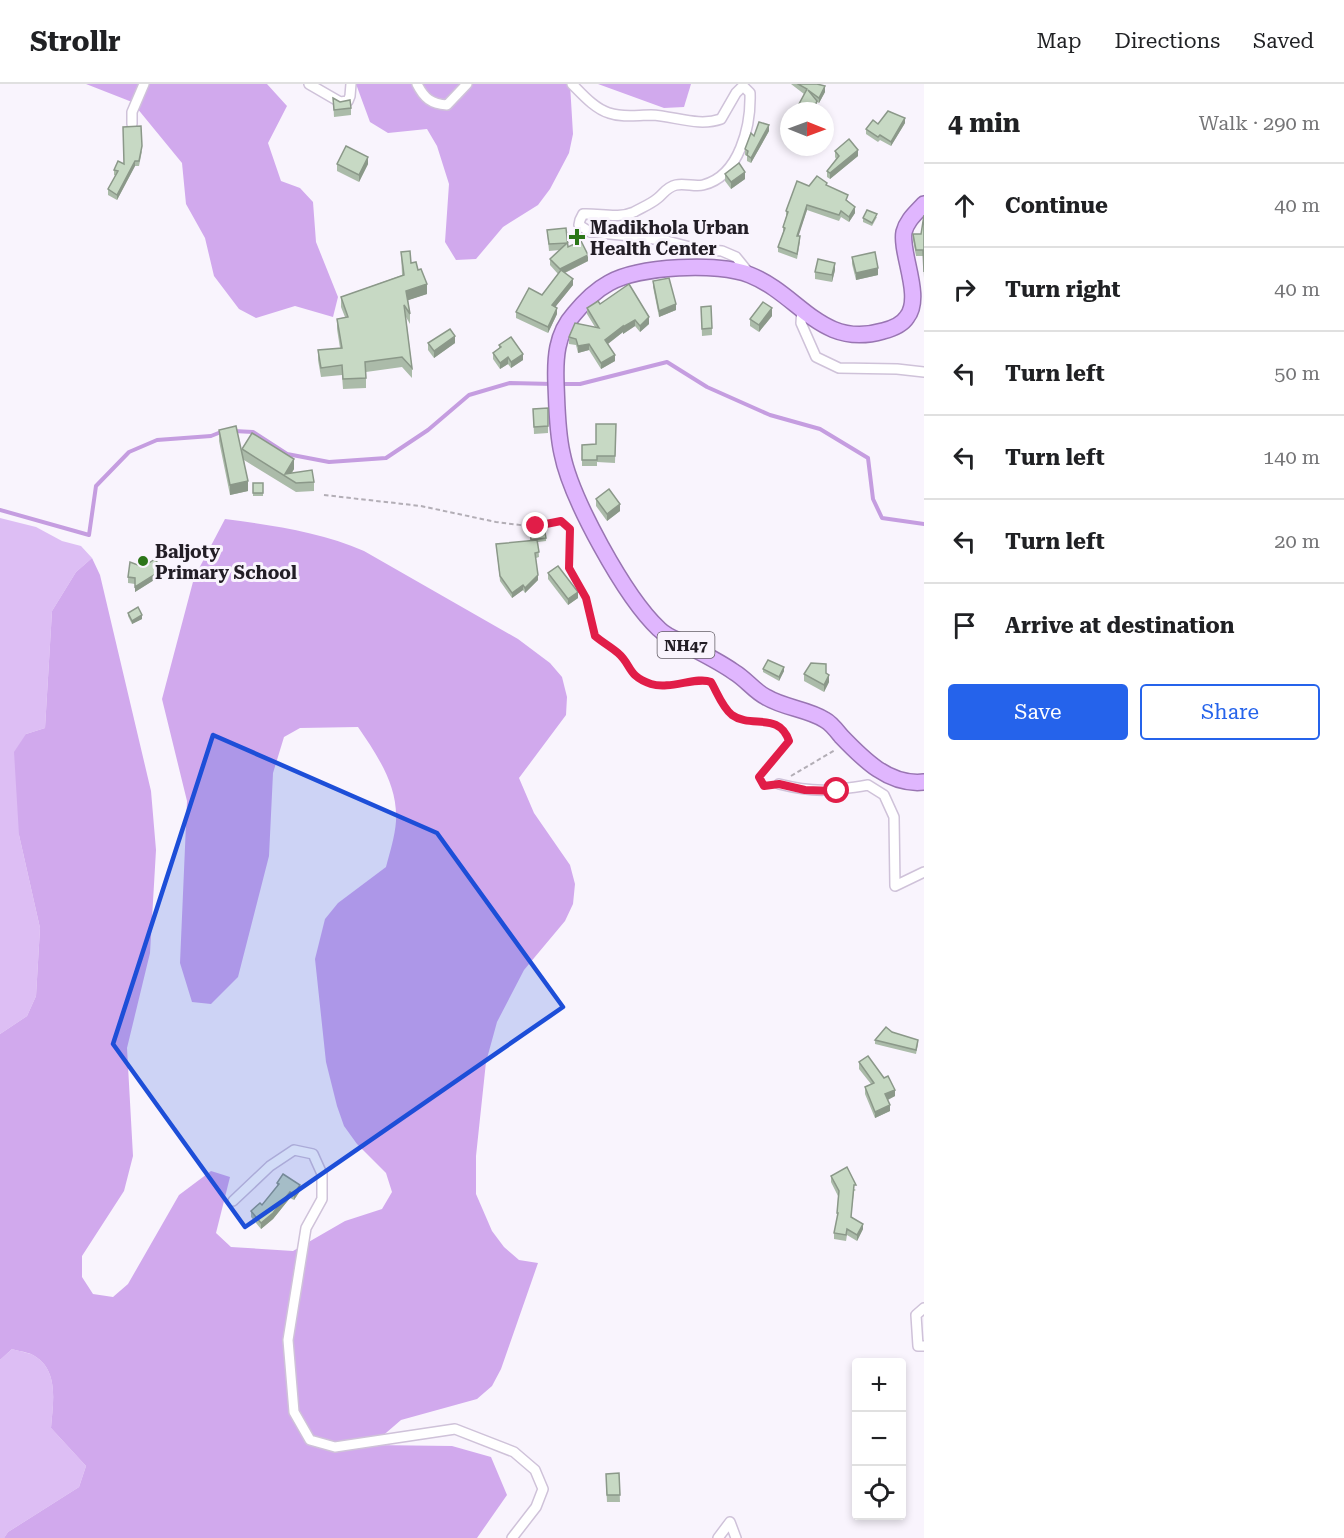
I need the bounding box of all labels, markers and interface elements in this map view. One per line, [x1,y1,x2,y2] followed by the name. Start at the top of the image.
[30,25,121,58] text: Strollr
[1037,29,1081,53] text: Map
[1114,29,1220,53] text: Directions
[1253,29,1314,53] text: Saved
[780,102,834,156] north arrow
[948,108,1020,138] text: 4 min
[1199,111,1320,135] text: Walk · 290 m
[948,189,981,222] icon: ahead
[1005,193,1108,218] text: Continue
[1274,193,1320,217] text: 40 m
[590,217,749,259] place label: Madikhola Urban Health Center
[568,228,586,246] marker: Madikhola Urban Health Center
[948,273,981,306] icon: right
[1005,277,1120,302] text: Turn right
[1274,277,1320,301] text: 40 m
[948,357,981,390] icon: left
[1005,361,1105,386] text: Turn left
[1274,361,1320,385] text: 50 m
[948,441,981,474] icon: left
[1005,445,1105,470] text: Turn left
[1263,445,1320,469] text: 140 m
[522,512,548,538] route end
[948,525,981,558] icon: left
[1005,529,1105,554] text: Turn left
[1274,529,1320,553] text: 20 m
[155,541,297,583] place label: Baljoty Primary School
[136,554,150,568] marker: Baljoty Primary School
[948,609,981,642] icon: arrive
[1005,613,1234,638] text: Arrive at destination
[658,632,714,658] road number: NH47
[948,684,1128,740] button: Save
[1140,684,1320,740] button: Share
[823,777,849,803] route start
[852,1358,906,1520] map controls
[852,1358,906,1412] button: +
[852,1412,906,1466] button: −
[852,1466,906,1520] button: locate

